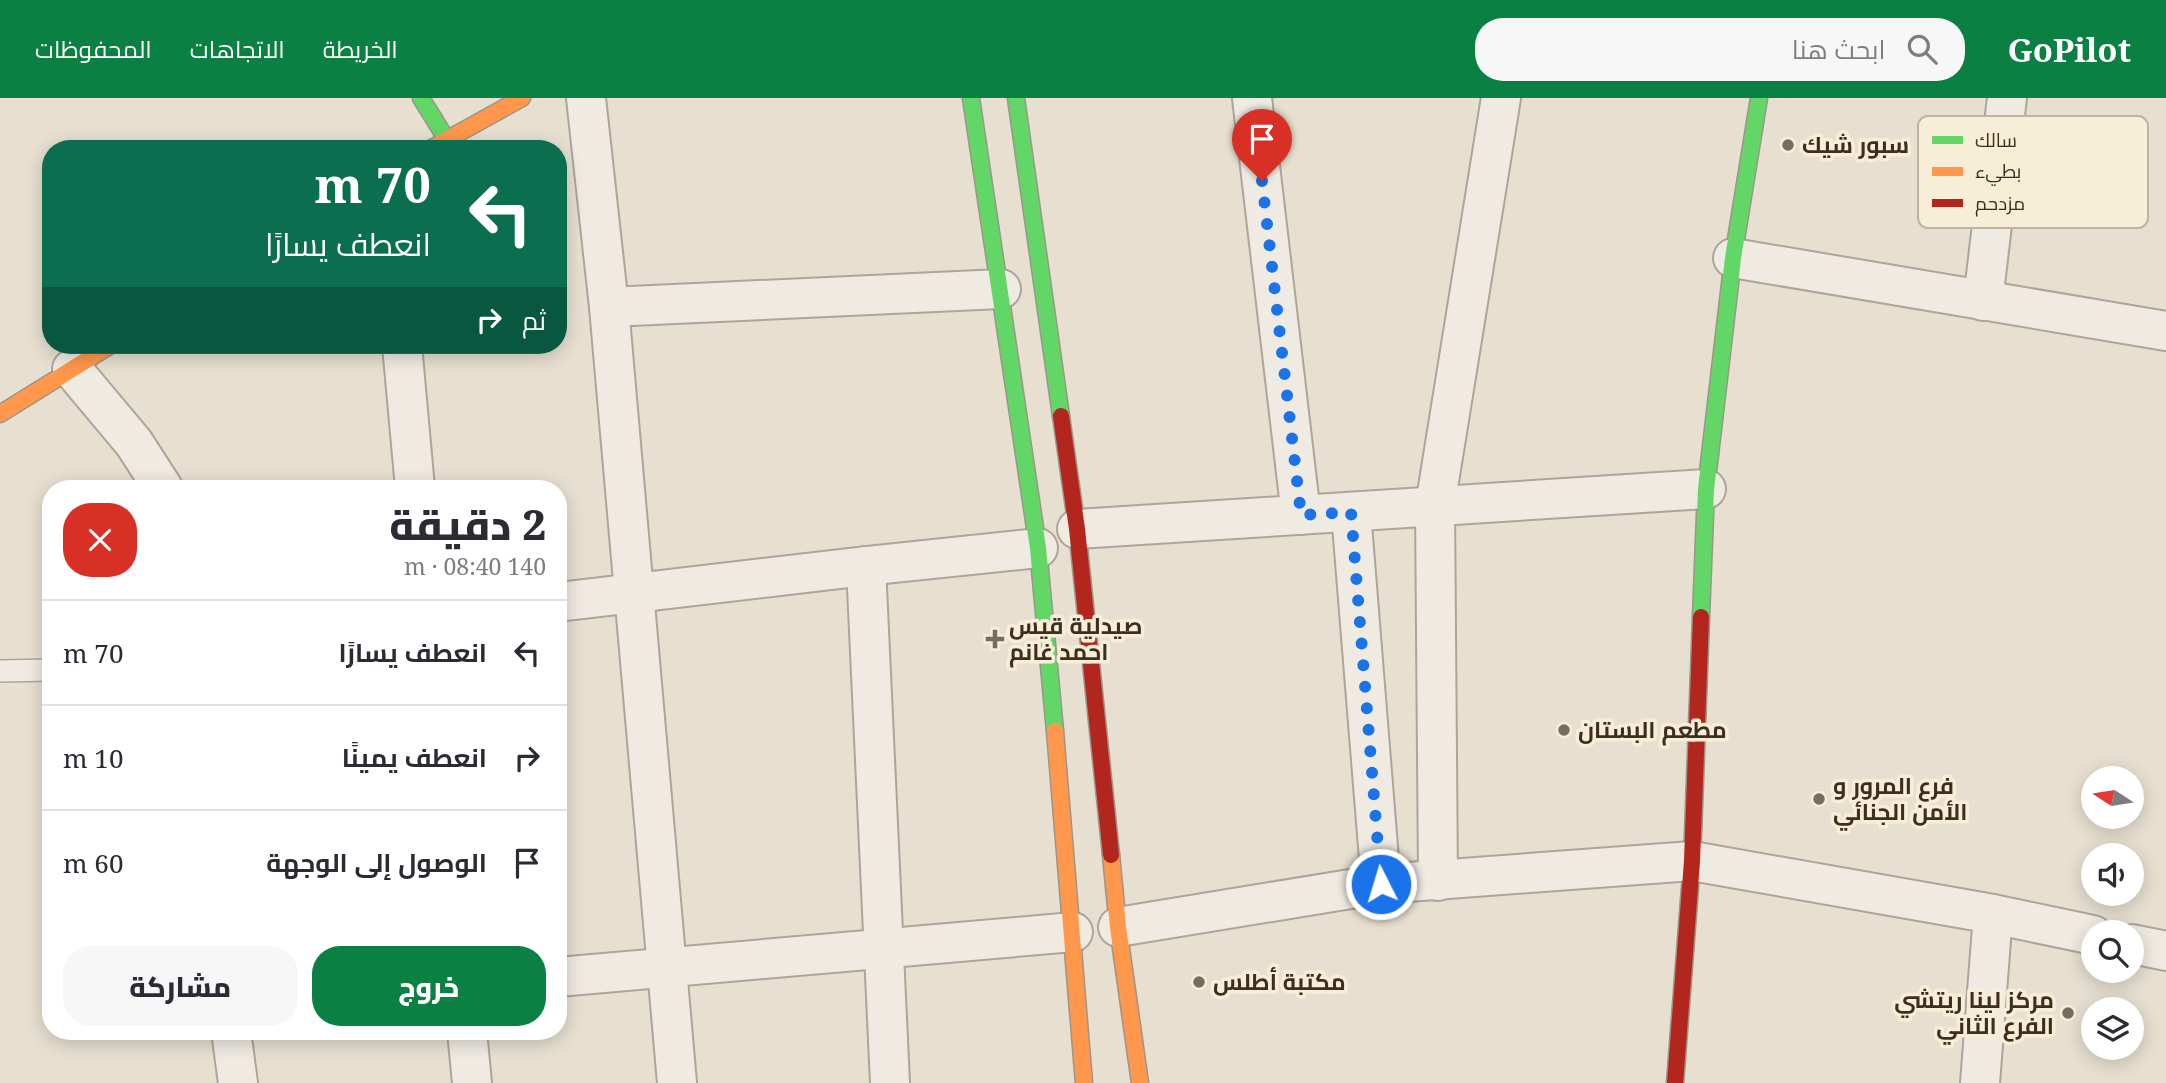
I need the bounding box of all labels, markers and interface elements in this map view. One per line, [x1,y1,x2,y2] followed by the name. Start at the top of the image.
[1475,18,1965,81] search box
[2007,27,2131,72] text: GoPilot
[1903,30,1941,68] icon: search
[1792,31,1885,67] text: ابحث هنا
[35,32,152,65] text: المحفوظات
[190,32,285,65] text: الاتجاهات
[323,32,398,65] text: الخريطة
[1232,109,1292,181] pin
[1918,116,2148,228] legend
[1243,120,1281,158] icon: arrive
[1975,127,2017,153] text: سالك
[1802,128,1909,160] place label: سبور شيك
[1780,137,1796,153] marker: سبور شيك
[315,151,431,217] text: 70 m
[1975,158,2021,186] text: بطيء
[455,168,546,259] icon: left
[1975,190,2025,217] text: مزدحم
[265,222,431,265] text: انعطف يسارًا
[470,301,508,339] icon: right
[522,302,546,338] text: ثم
[389,495,546,552] text: 2 دقيقة
[63,503,137,577] button: close
[404,550,546,582] text: 140 m · 08:40
[1009,609,1142,668] place label: صيدلية قيس احمد غانم
[987,631,1003,647] marker: صيدلية قيس احمد غانم
[338,634,487,670] text: انعطف يسارًا
[508,634,546,672] icon: left
[63,635,123,671] text: 70 m
[1578,713,1727,746] place label: مطعم البستان
[1556,722,1572,738] marker: مطعم البستان
[342,739,487,775] text: انعطف يمينًا
[508,739,546,777] icon: right
[63,740,123,776] text: 10 m
[2081,766,2144,830] north arrow
[2081,766,2144,1060] map controls
[1833,769,1967,831] place label: فرع المرور و الأمن الجنائي
[1811,791,1827,807] marker: فرع المرور و الأمن الجنائي
[2081,843,2144,906] button: sound
[266,844,487,880] text: الوصول إلى الوجهة
[508,844,546,882] icon: arrive
[63,845,123,881] text: 60 m
[1344,847,1418,921] position arrow
[2081,920,2144,983] button: search
[63,946,298,1026] button: مشاركة
[312,946,546,1026] button: خروج
[1213,965,1346,997] place label: مكتبة أطلس
[1191,974,1207,990] marker: مكتبة أطلس
[1894,983,2054,1045] place label: مركز لينا ريتشي الفرع الثاني
[2081,997,2144,1060] button: layers
[2060,1005,2076,1021] marker: مركز لينا ريتشي الفرع الثاني

